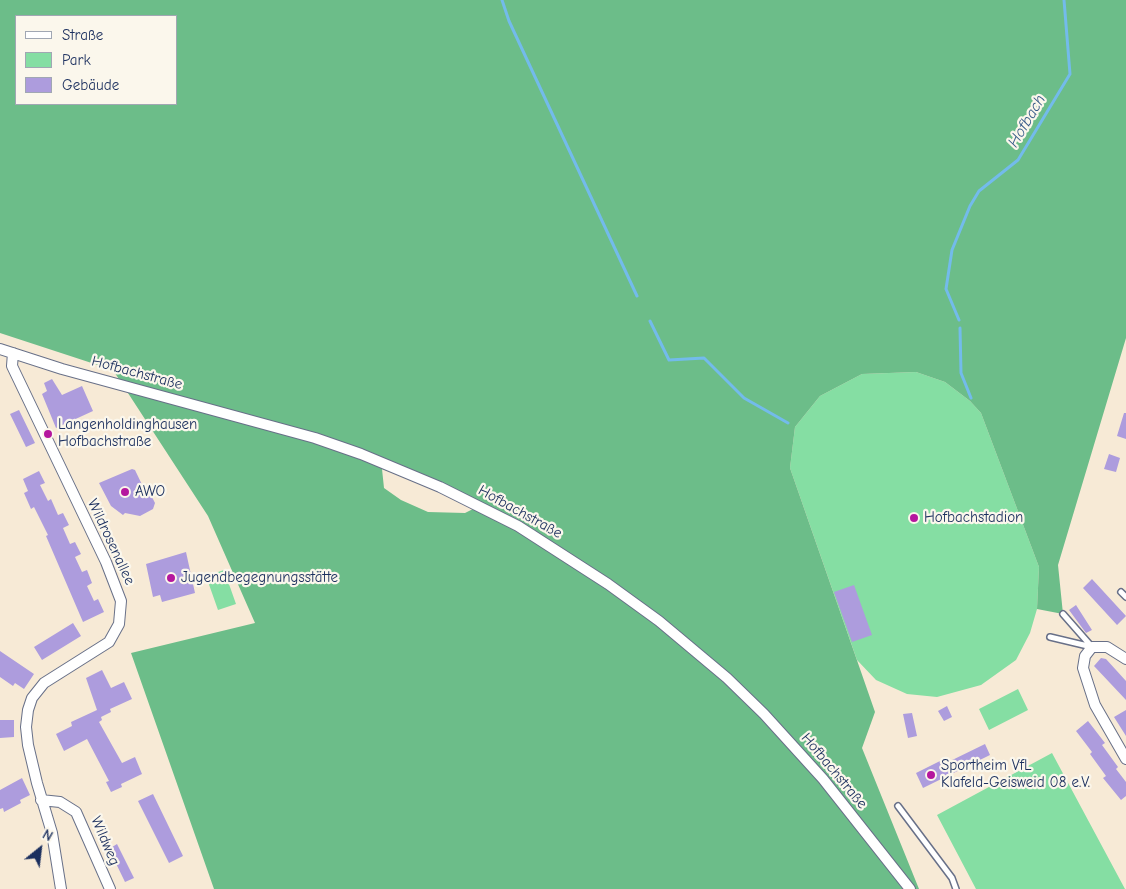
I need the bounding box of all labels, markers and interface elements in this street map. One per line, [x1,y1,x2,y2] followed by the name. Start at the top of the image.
[15,15,178,105] legend
[62,26,103,44] text: Straße
[62,51,91,69] text: Park
[62,76,119,94] text: Gebäude
[1004,91,1050,151] water label: Hofbach
[90,352,184,394] street label: Hofbachstraße
[58,416,197,451] place label: Langenholdinghausen Hofbachstraße
[42,428,54,440] marker: Langenholdinghausen Hofbachstraße
[475,482,565,542] street label: Hofbachstraße
[135,483,165,501] place label: AWO
[119,486,131,498] marker: AWO
[83,496,139,588] street label: Wildrosenallee
[924,509,1023,527] place label: Hofbachstadion
[908,512,920,524] marker: Hofbachstadion
[181,569,338,587] place label: Jugendbegegnungsstätte
[165,572,177,584] marker: Jugendbegegnungsstätte
[797,729,871,813] street label: Hofbachstraße
[941,757,1090,792] place label: Sportheim VfL Klafeld-Geisweid 08 e.V.
[925,769,937,781] marker: Sportheim VfL Klafeld-Geisweid 08 e.V.
[87,814,123,868] street label: Wildweg
[15,824,65,874] north arrow
[39,826,56,845] text: N

